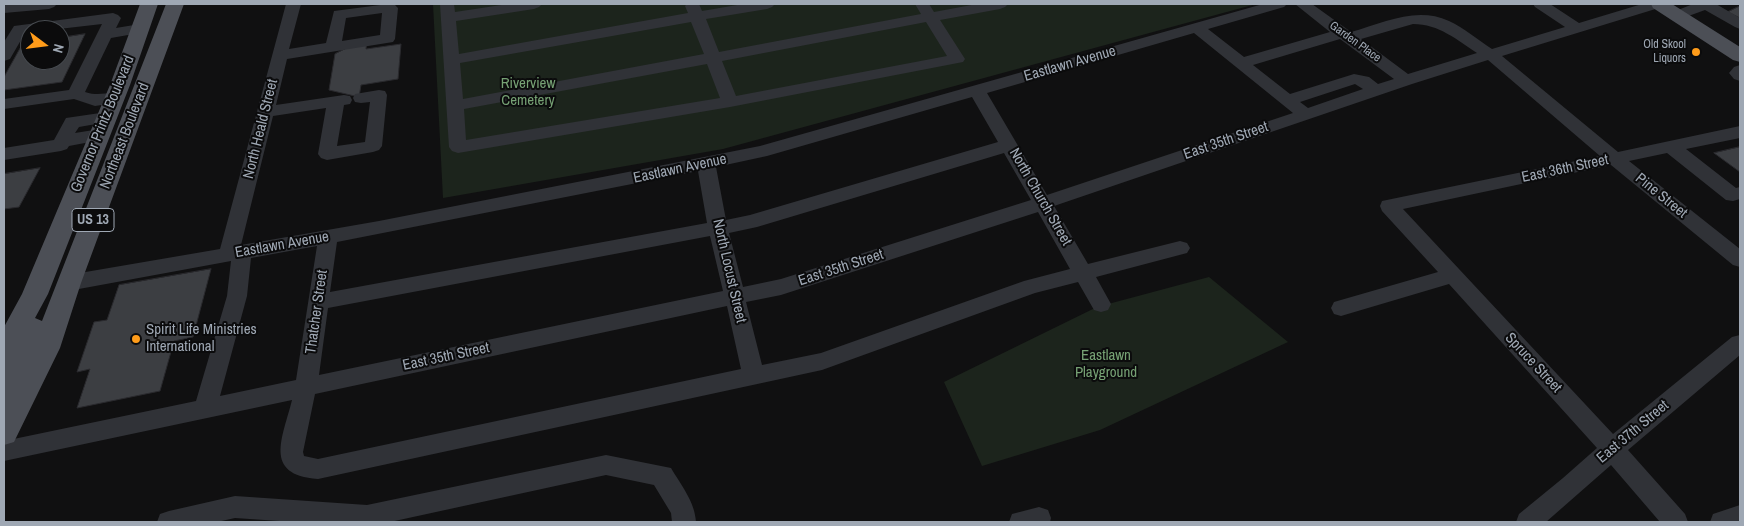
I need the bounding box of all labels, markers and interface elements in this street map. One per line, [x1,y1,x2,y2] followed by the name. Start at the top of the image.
[1326,18,1384,66] street label: Garden Place
[20,20,70,70] north arrow
[1643,38,1686,66] place label: Old Skool Liquors
[49,42,68,55] text: N
[1022,42,1118,86] street label: Eastlawn Avenue
[1690,46,1702,58] marker: Old Skool Liquors
[67,53,139,195] street label: Governor Printz Boulevard
[501,75,555,110] park label: Riverview Cemetery
[240,77,282,181] street label: North Heald Street
[97,80,153,192] street label: Northeast Boulevard
[1181,118,1271,164] street label: East 35th Street
[1005,145,1075,249] street label: North Church Street
[632,150,728,188] street label: Eastlawn Avenue
[1520,151,1610,187] street label: East 36th Street
[1631,170,1691,222] street label: Pine Street
[72,208,114,232] road number: US 13
[708,217,750,325] street label: North Locust Street
[234,228,330,262] street label: Eastlawn Avenue
[796,246,886,290] street label: East 35th Street
[302,269,332,355] street label: Thatcher Street
[146,321,257,356] place label: Spirit Life Ministries International
[1501,329,1565,397] street label: Spruce Street
[130,333,142,345] marker: Spirit Life Ministries International
[401,339,491,375] street label: East 35th Street
[1075,347,1137,382] park label: Eastlawn Playground
[1593,397,1673,467] street label: East 37th Street

